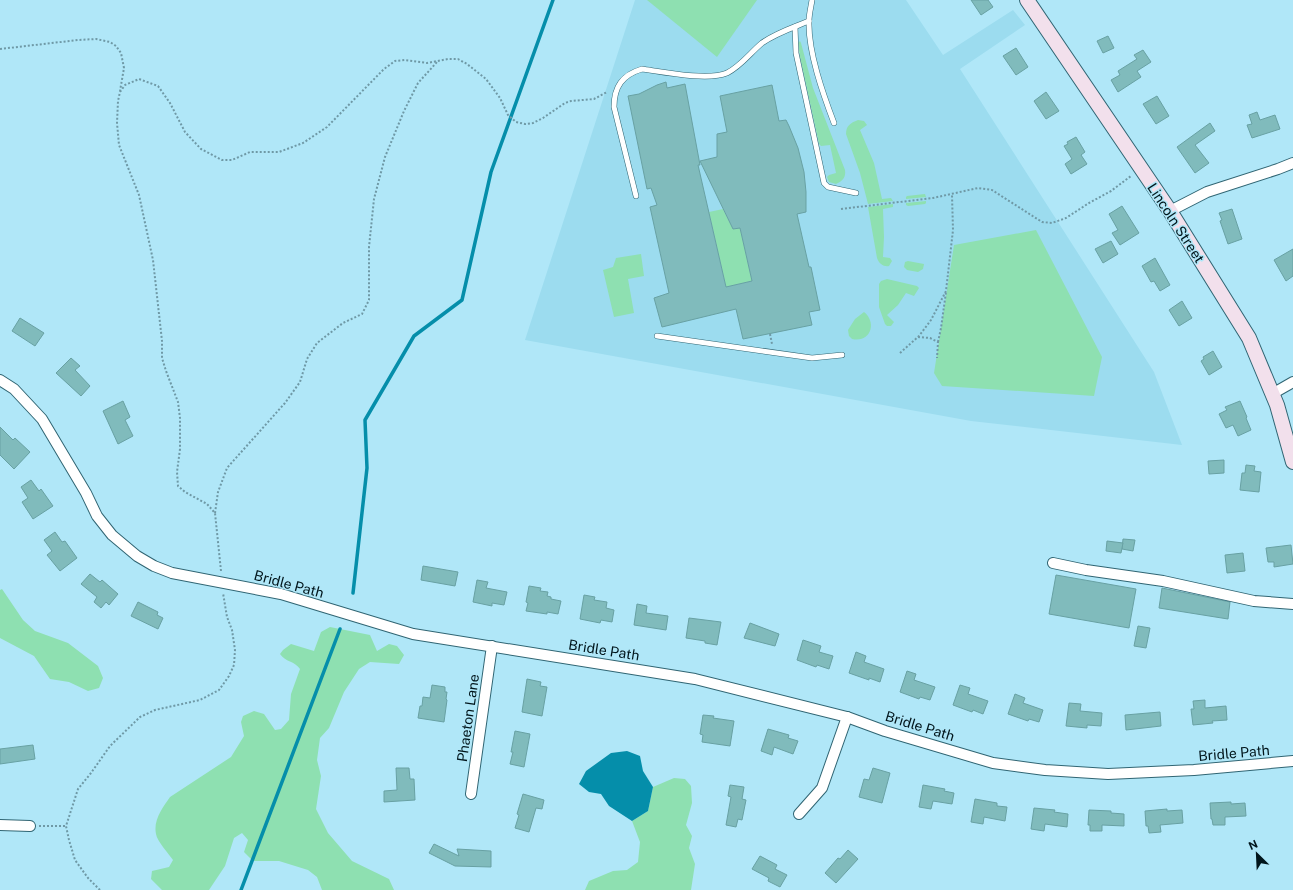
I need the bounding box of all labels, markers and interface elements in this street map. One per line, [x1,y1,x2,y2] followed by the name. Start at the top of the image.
[1144,180,1208,266] street label: Lincoln Street
[252,567,326,601] street label: Bridle Path
[567,636,641,664] street label: Bridle Path
[454,673,482,763] street label: Phaeton Lane
[883,708,957,744] street label: Bridle Path
[1198,742,1270,764] street label: Bridle Path
[1237,834,1277,874] north arrow
[1247,838,1259,852] text: N

